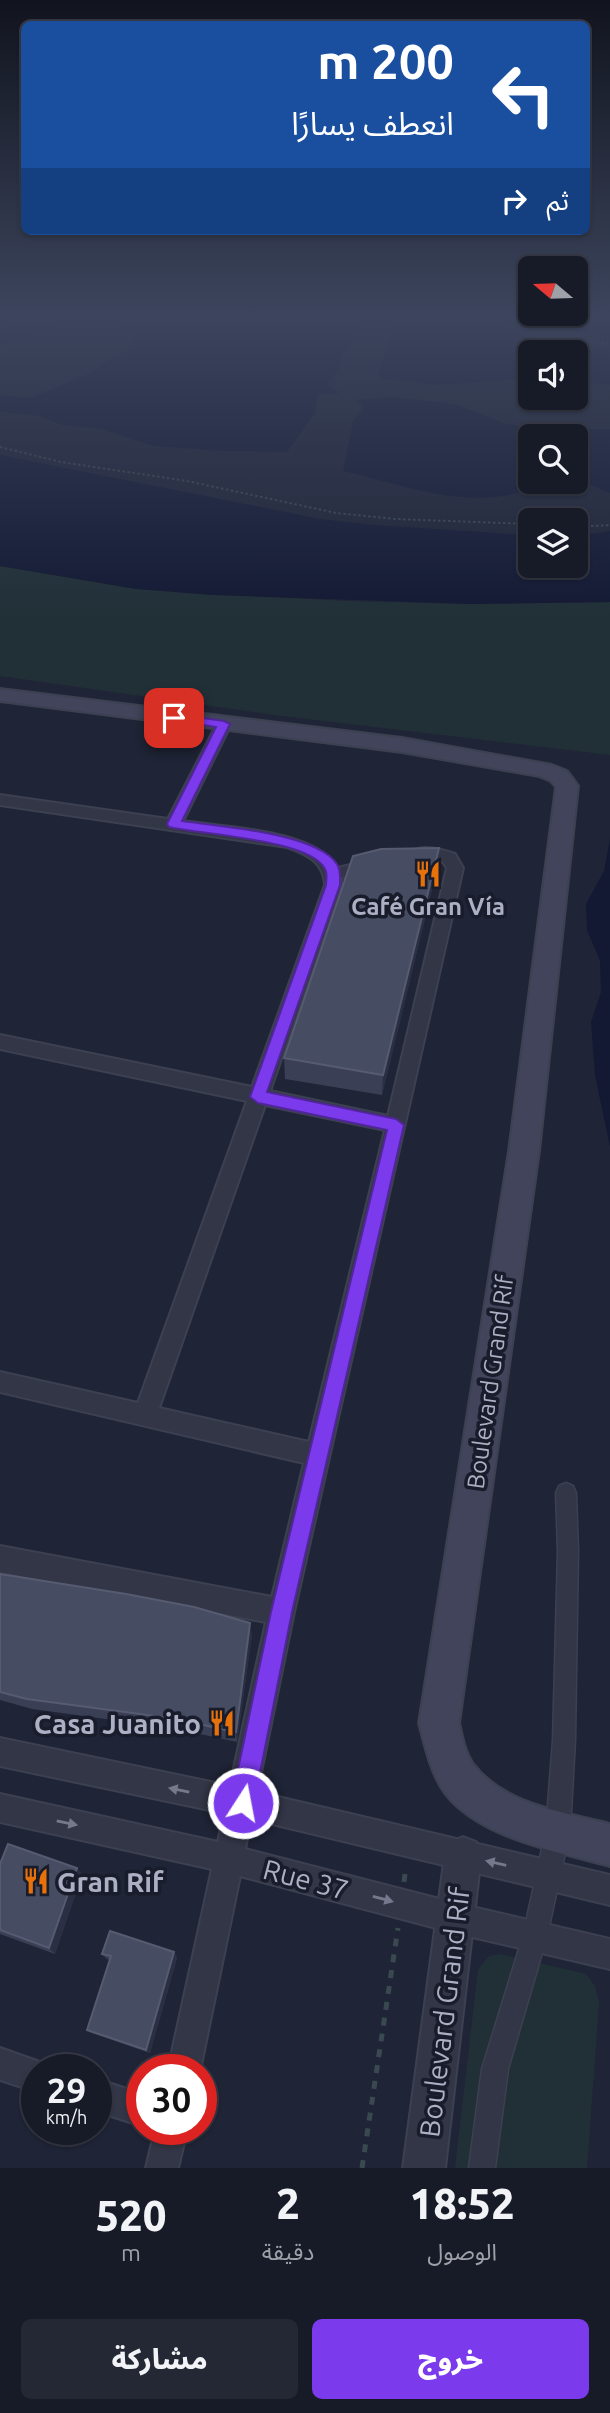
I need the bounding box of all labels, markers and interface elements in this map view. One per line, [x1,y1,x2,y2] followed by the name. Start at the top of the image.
[317,33,454,88] text: 200 m
[478,49,569,140] icon: left
[291,105,454,141] text: انعطف يسارًا
[495,182,533,220] icon: right
[547,186,569,215] text: ثم
[518,256,588,326] north arrow
[518,256,588,578] map controls
[518,340,588,410] button: sound
[518,424,588,494] button: search
[518,508,588,578] button: layers
[144,688,204,748] pin
[155,699,193,737] icon: arrive
[413,859,443,889] restaurant icon: Café Gran Vía
[351,893,505,920] place label: Café Gran Vía
[462,1272,518,1491] street label: Boulevard Grand Rif
[34,1708,201,1739] place label: Casa Juanito
[207,1708,237,1738] restaurant icon: Casa Juanito
[206,1766,280,1840] position arrow
[168,1784,190,1795] one-way arrow
[56,1817,78,1828] one-way arrow
[260,1853,352,1905] street label: Rue 37
[485,1857,507,1868] one-way arrow
[21,1866,51,1896] restaurant icon: Gran Rif
[57,1866,164,1897] place label: Gran Rif
[413,1885,475,2139] street label: Boulevard Grand Rif
[372,1894,394,1905] one-way arrow
[126,2054,217,2145] speed limit sign: 30
[47,2070,86,2110] text: 29
[46,2107,87,2127] text: km/h
[276,2180,300,2227] text: 2
[410,2180,515,2227] text: 18:52
[95,2192,166,2239] text: 520
[262,2239,314,2264] text: دقيقة
[427,2239,497,2264] text: الوصول
[121,2240,141,2265] text: m
[21,2319,298,2399] button: مشاركة
[312,2319,589,2399] button: خروج

